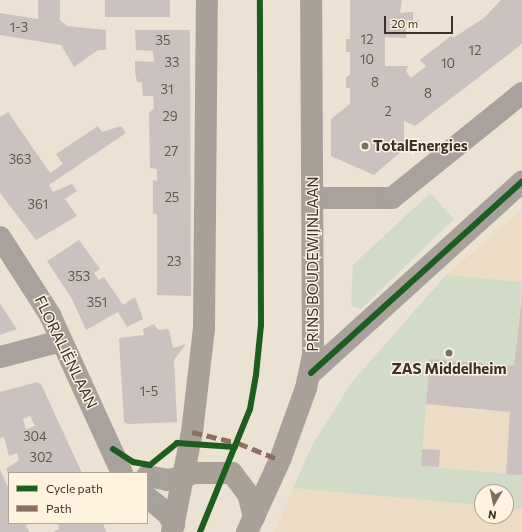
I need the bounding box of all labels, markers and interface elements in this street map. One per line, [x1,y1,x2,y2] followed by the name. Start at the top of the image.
[386,8,455,34] scale bar
[391,16,418,30] text: 20 m
[10,19,28,35] house number: 1-3
[361,31,373,47] house number: 12
[156,32,170,48] house number: 35
[469,42,481,58] house number: 12
[360,51,374,67] house number: 10
[165,54,179,70] house number: 33
[441,55,455,71] house number: 10
[371,74,379,90] house number: 8
[161,81,173,97] house number: 31
[424,85,432,101] house number: 8
[384,103,392,119] house number: 2
[162,108,178,124] house number: 29
[373,137,468,155] place label: TotalEnergies
[360,141,370,151] marker: TotalEnergies
[164,143,178,159] house number: 27
[9,151,31,167] house number: 363
[304,176,322,352] street label: PRINS BOUDEWIJNLAAN
[165,189,179,205] house number: 25
[28,196,48,212] house number: 361
[167,253,181,269] house number: 23
[68,268,90,284] house number: 353
[31,293,101,411] street label: FLORALIËNLAAN
[87,294,107,310] house number: 351
[443,347,455,359] marker: ZAS Middelheim
[392,360,506,378] place label: ZAS Middelheim
[140,383,158,399] house number: 1-5
[23,428,47,444] house number: 304
[29,449,53,465] house number: 302
[8,472,148,524] legend
[46,481,103,495] text: Cycle path
[474,484,514,524] north arrow
[46,501,72,515] text: Path
[487,508,497,522] text: N

